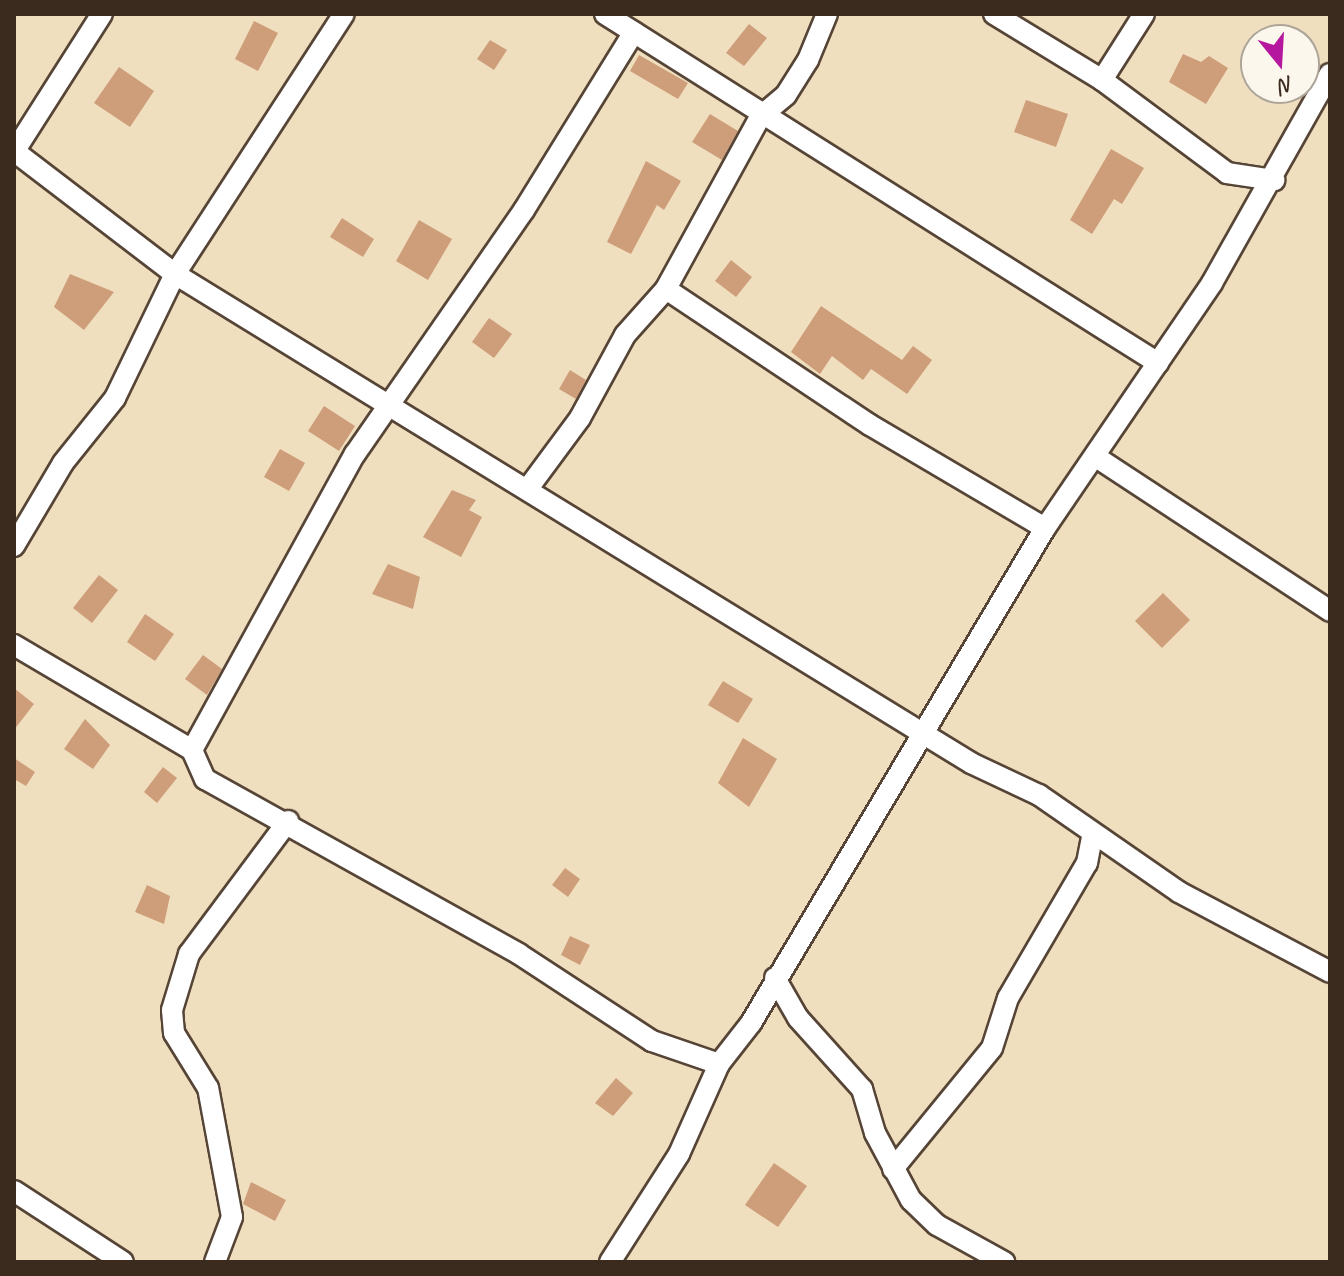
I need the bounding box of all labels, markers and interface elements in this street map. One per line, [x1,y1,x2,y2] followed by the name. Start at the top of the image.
[1240,24,1320,104] north arrow
[1276,70,1298,100] text: N

